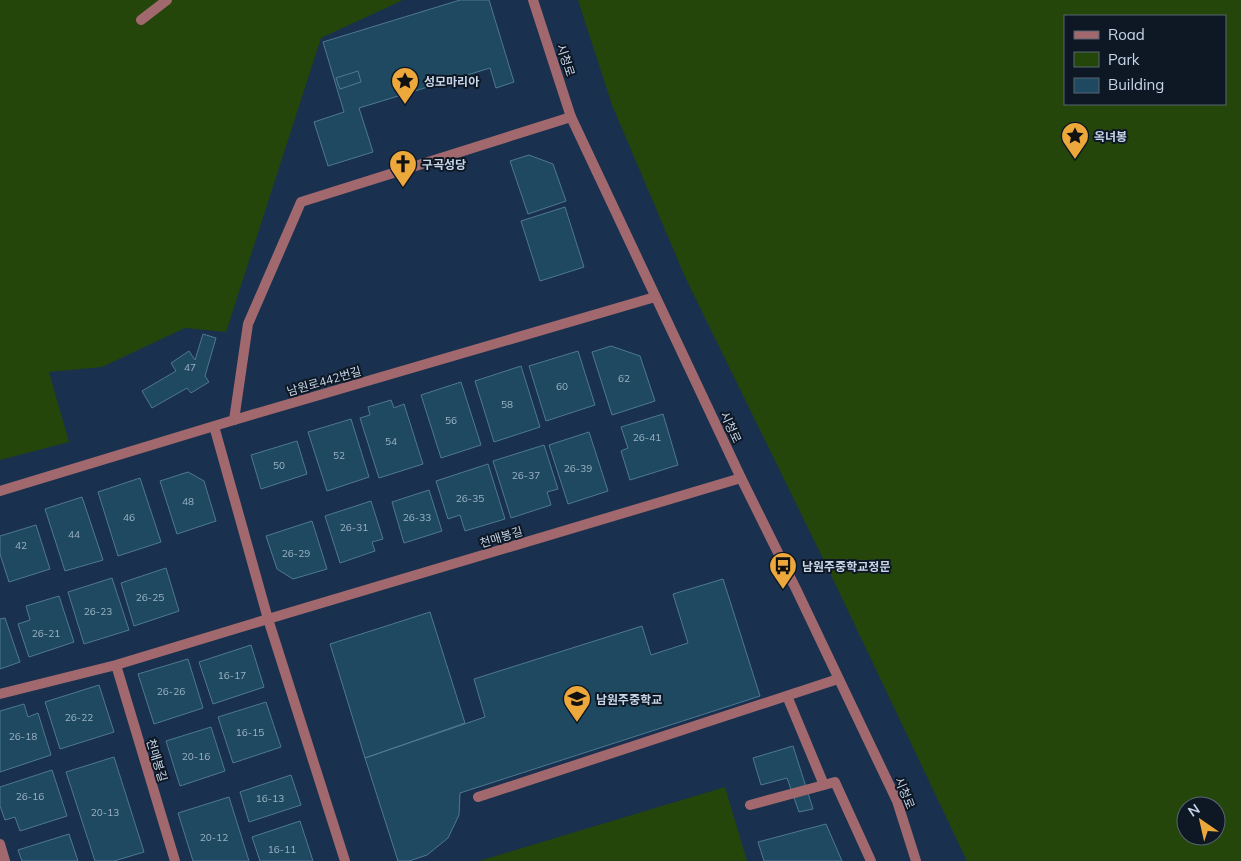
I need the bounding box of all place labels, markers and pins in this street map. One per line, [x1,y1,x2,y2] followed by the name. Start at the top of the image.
[390,66,420,105] place icon: 성모마리아
[424,74,479,89] place label: 성모마리아
[1060,121,1090,160] place icon: 옥녀봉
[1094,129,1127,144] place label: 옥녀봉
[388,149,418,188] church icon: 구곡성당
[422,157,466,172] place label: 구곡성당
[768,551,798,590] bus stop icon: 남원주중학교정문
[802,559,890,574] place label: 남원주중학교정문
[562,684,592,723] school or university icon: 남원주중학교
[596,692,662,707] place label: 남원주중학교

